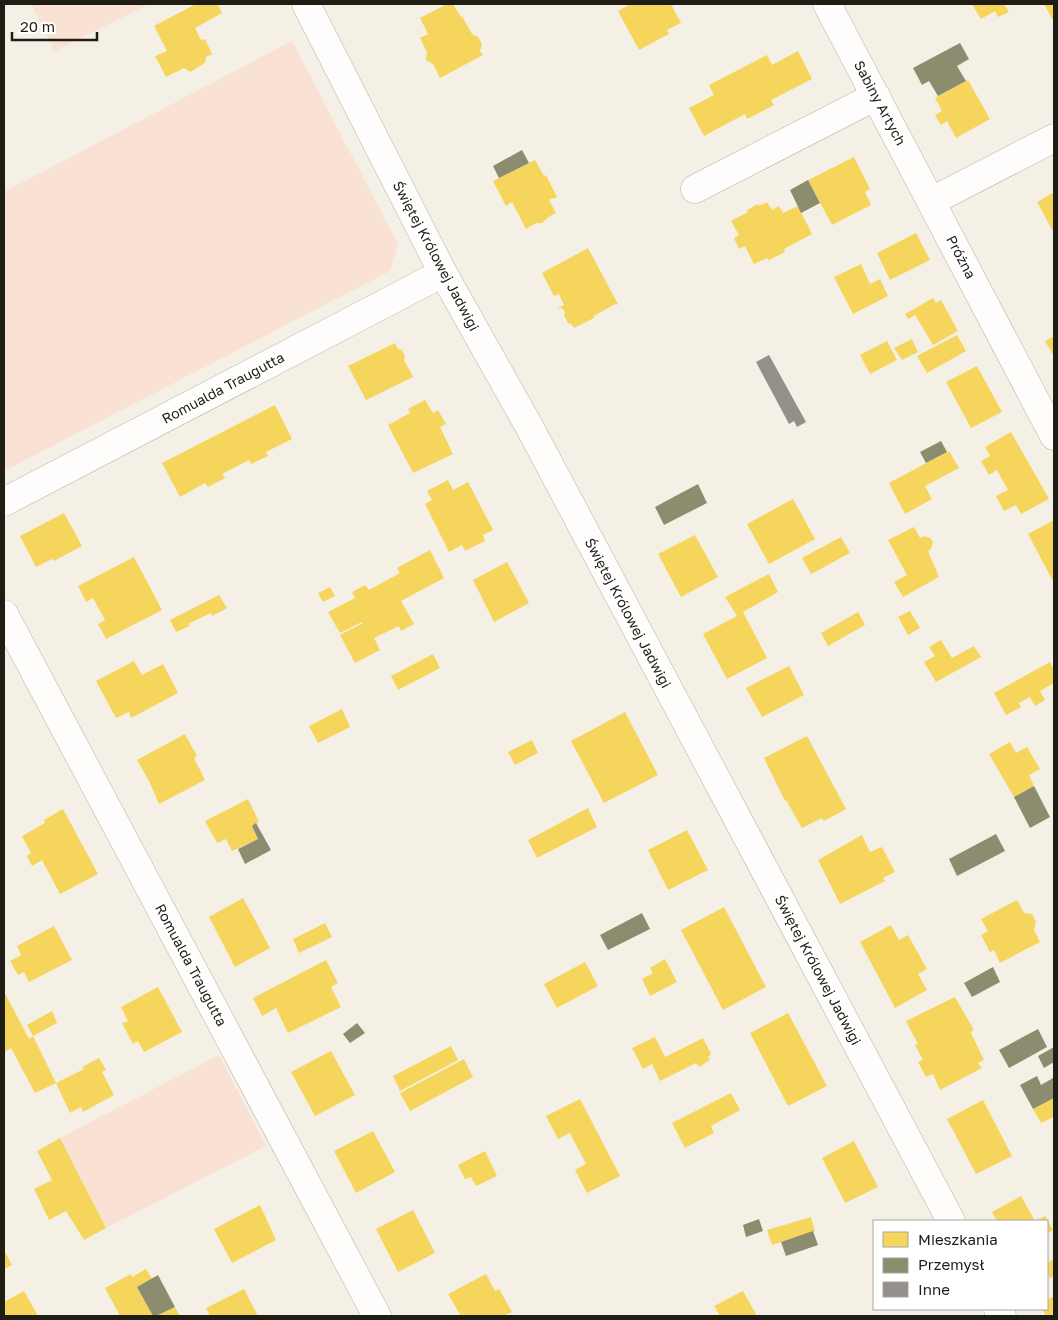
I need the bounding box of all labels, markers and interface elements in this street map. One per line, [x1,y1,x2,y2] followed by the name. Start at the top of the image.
[12,10,98,42] scale bar
[20,17,55,35] text: 20 m
[851,57,910,148] street label: Sabiny Artych
[390,178,483,334] street label: Świętej Królowej Jadwigi
[943,232,980,281] street label: Próżna
[159,348,287,427] street label: Romualda Traugutta
[582,535,675,691] street label: Świętej Królowej Jadwigi
[772,892,865,1048] street label: Świętej Królowej Jadwigi
[152,901,231,1029] street label: Romualda Traugutta
[873,1220,1048,1310] legend
[918,1230,998,1248] text: Mieszkania
[918,1255,985,1273] text: Przemysł
[918,1280,950,1298] text: Inne

